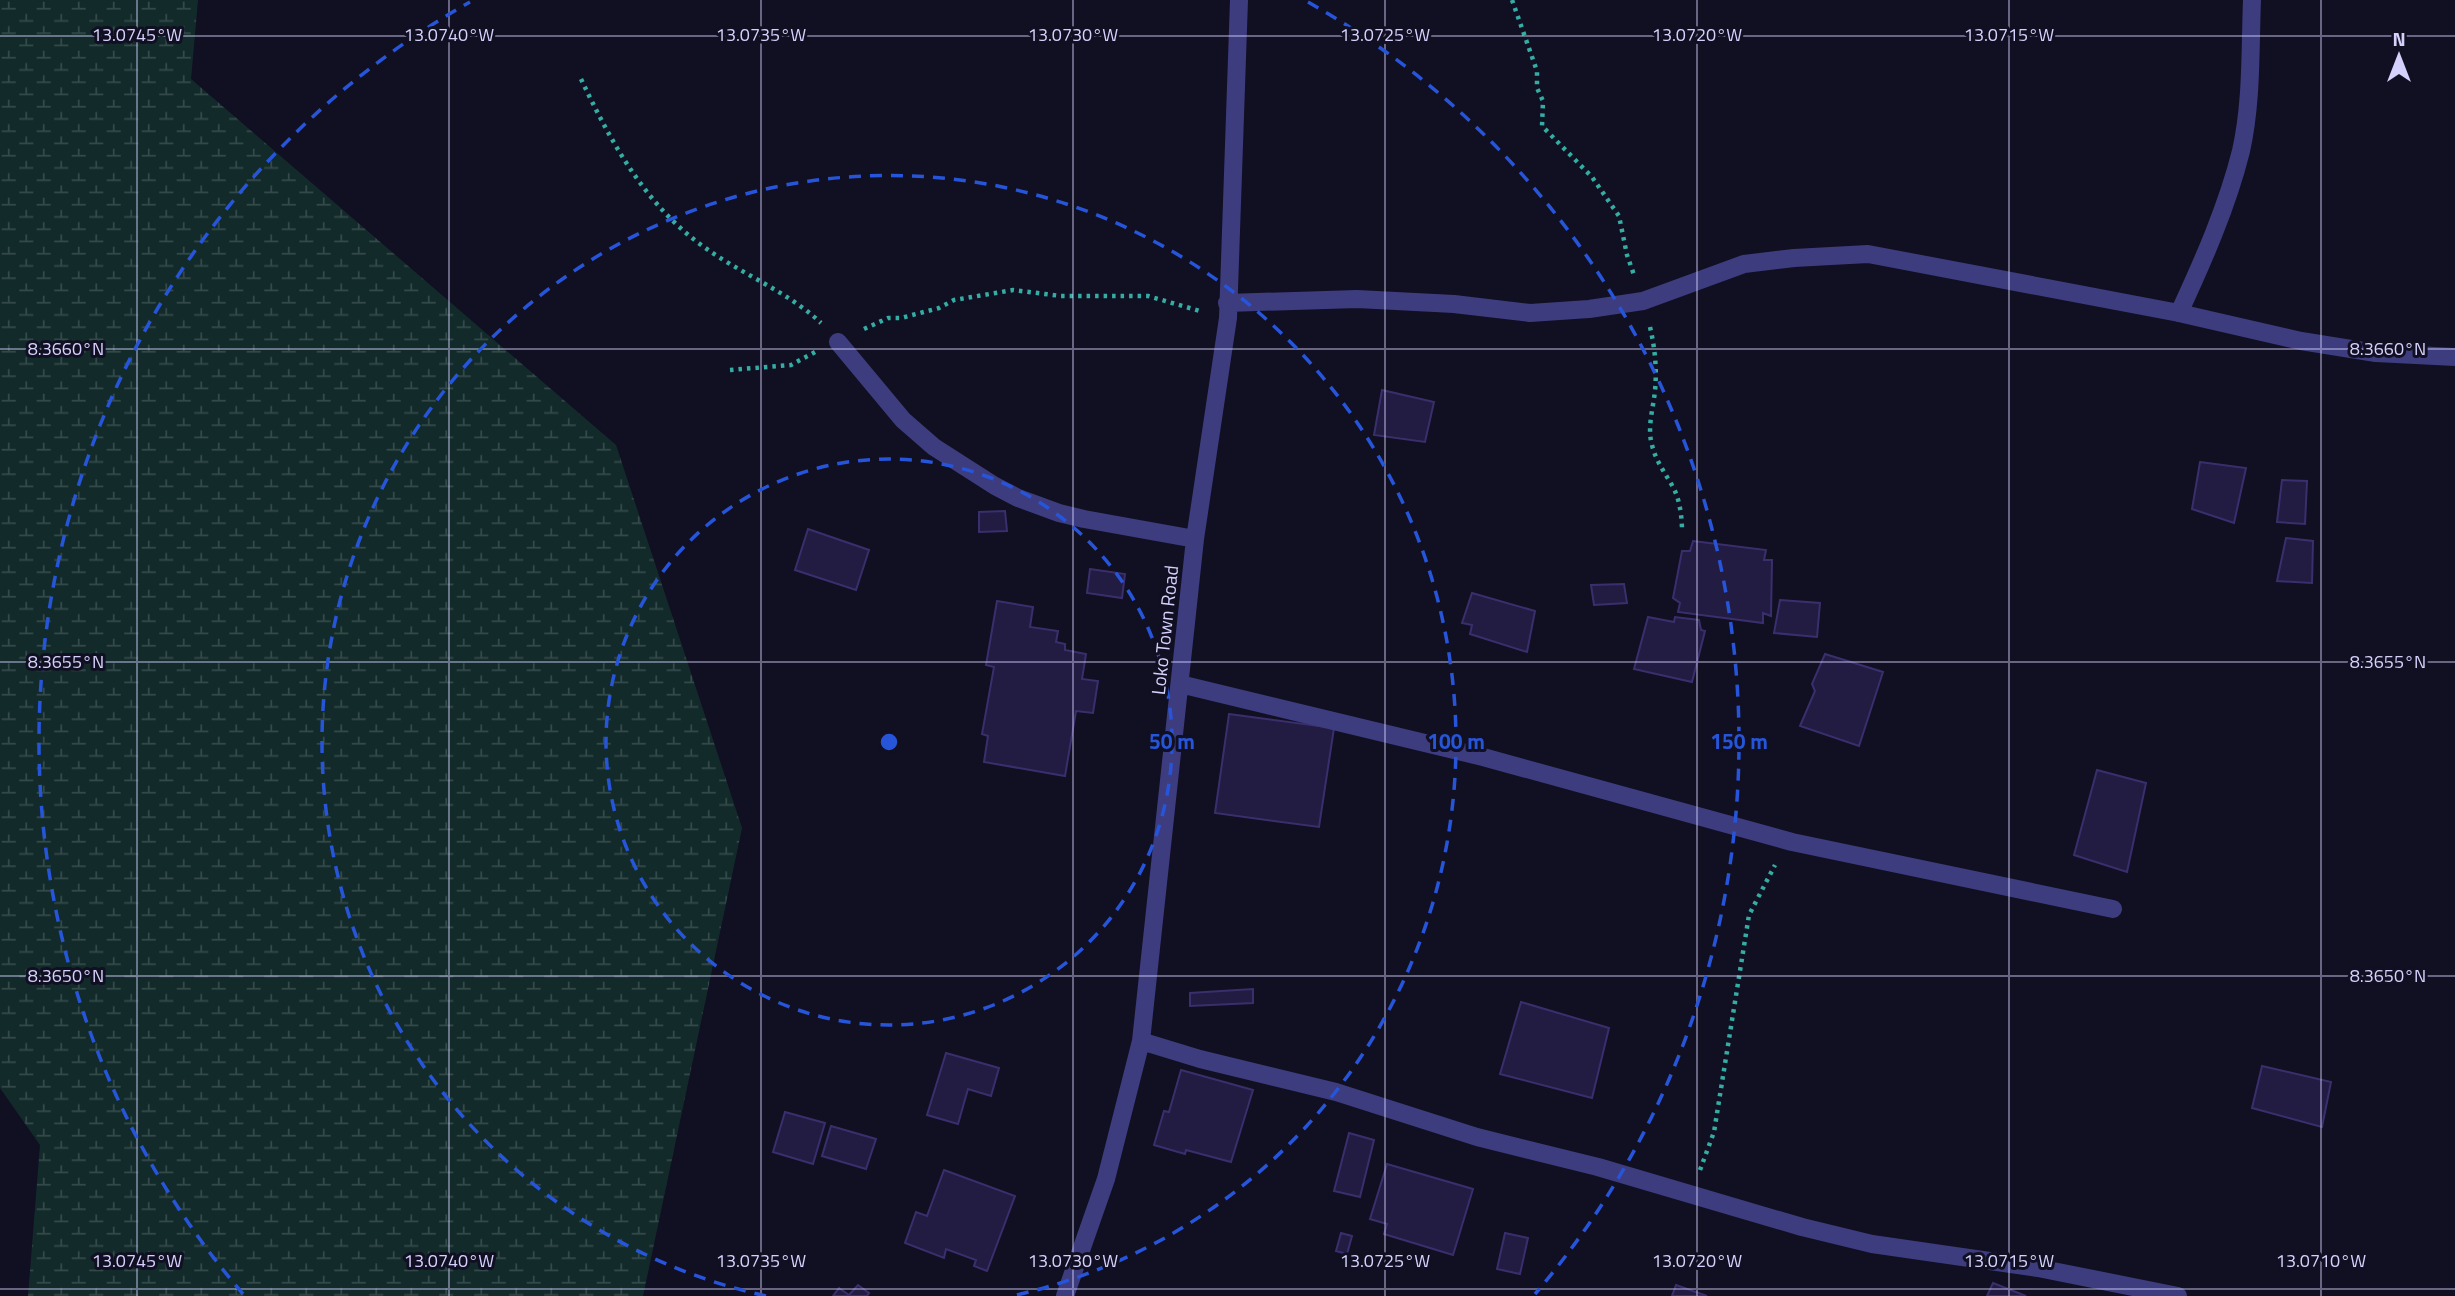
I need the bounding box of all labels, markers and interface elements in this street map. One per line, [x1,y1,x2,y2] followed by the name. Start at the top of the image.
[92,21,182,48] text: 13.0745°W
[404,21,494,48] text: 13.0740°W
[716,21,806,48] text: 13.0735°W
[1028,21,1118,48] text: 13.0730°W
[1340,21,1430,48] text: 13.0725°W
[1652,21,1742,48] text: 13.0720°W
[1964,21,2054,48] text: 13.0715°W
[2364,21,2434,91] north arrow
[2392,24,2406,53] text: N
[28,335,104,362] text: 8.3660°N
[2350,335,2426,362] text: 8.3660°N
[1143,564,1185,696] street label: Loko Town Road
[28,648,104,675] text: 8.3655°N
[2350,648,2426,675] text: 8.3655°N
[1149,725,1195,757] text: 50 m
[1427,725,1485,757] text: 100 m
[1710,725,1768,757] text: 150 m
[877,730,901,754] centre of rings
[28,962,104,989] text: 8.3650°N
[2350,962,2426,989] text: 8.3650°N
[92,1247,182,1274] text: 13.0745°W
[404,1247,494,1274] text: 13.0740°W
[716,1247,806,1274] text: 13.0735°W
[1028,1247,1118,1274] text: 13.0730°W
[1340,1247,1430,1274] text: 13.0725°W
[1652,1247,1742,1274] text: 13.0720°W
[1964,1247,2054,1274] text: 13.0715°W
[2276,1247,2366,1274] text: 13.0710°W

